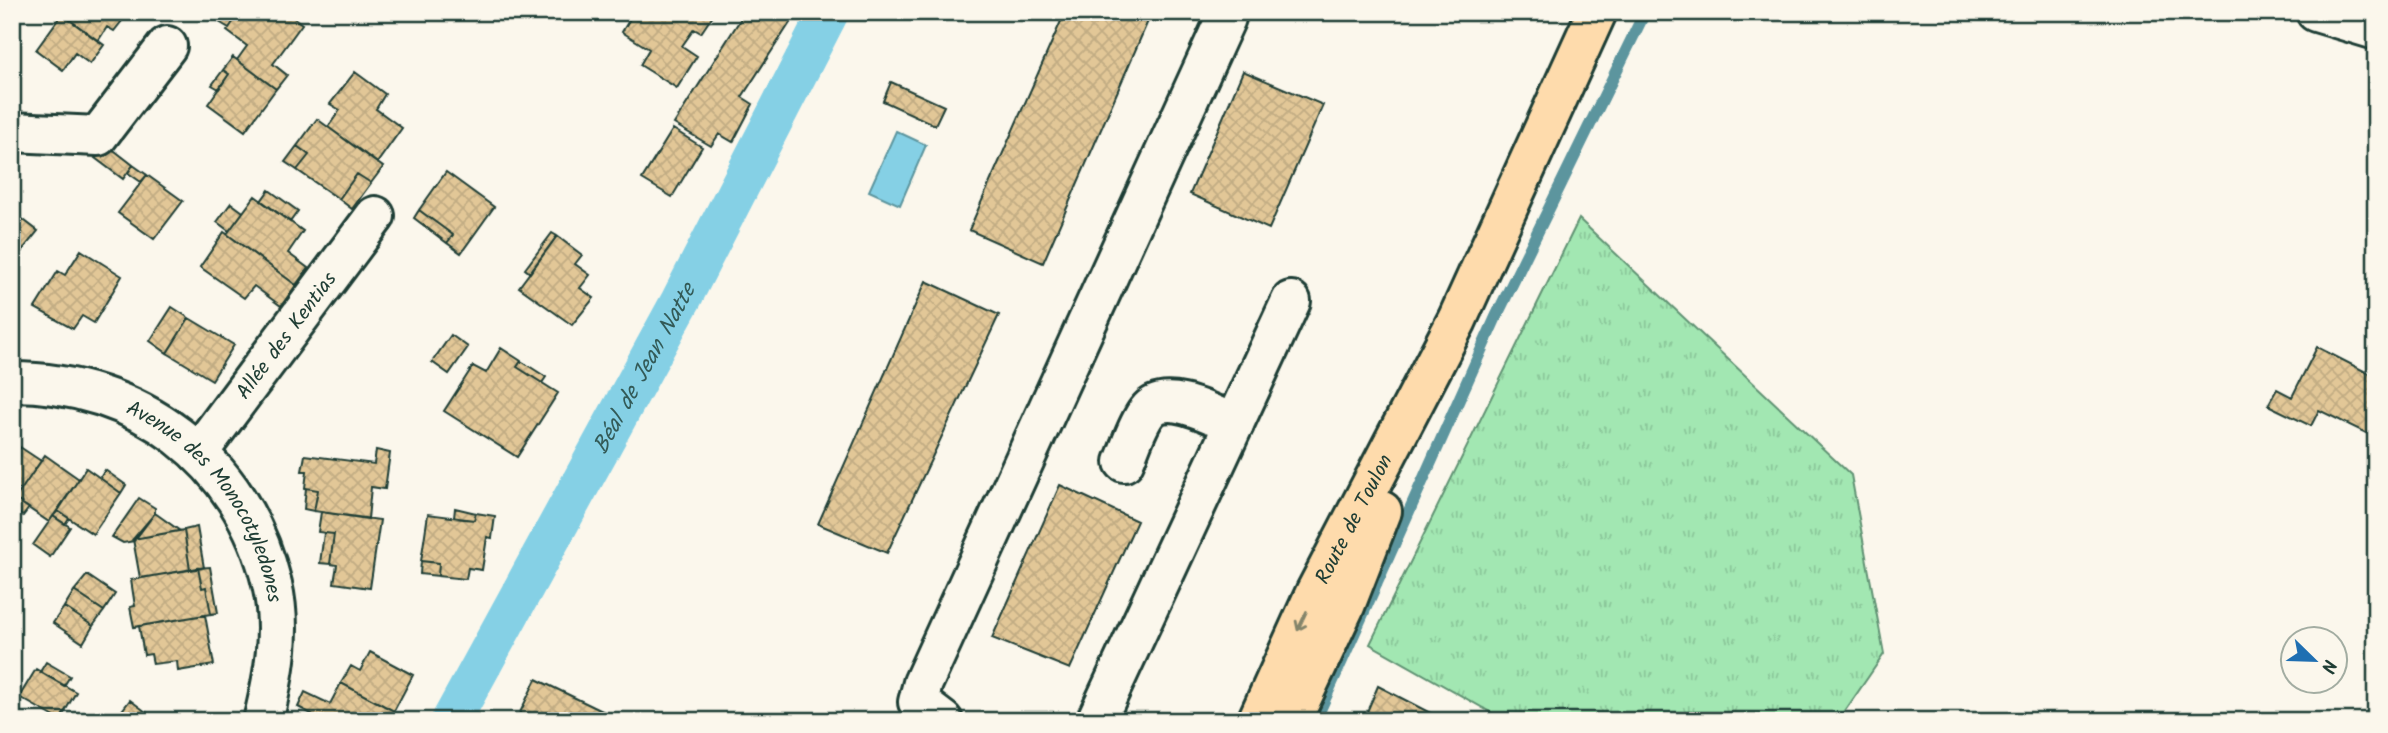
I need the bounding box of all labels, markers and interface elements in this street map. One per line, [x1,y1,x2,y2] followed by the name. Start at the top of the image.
[228,265,346,407] street label: Allée des Kentias
[584,275,708,461] water label: Béal de Jean Natte
[120,393,290,605] street label: Avenue des Monocotyledones
[1307,449,1402,591] street label: Route de Toulon
[1295,609,1308,631] one-way arrow
[2280,624,2350,694] north arrow
[2312,654,2344,677] text: N

